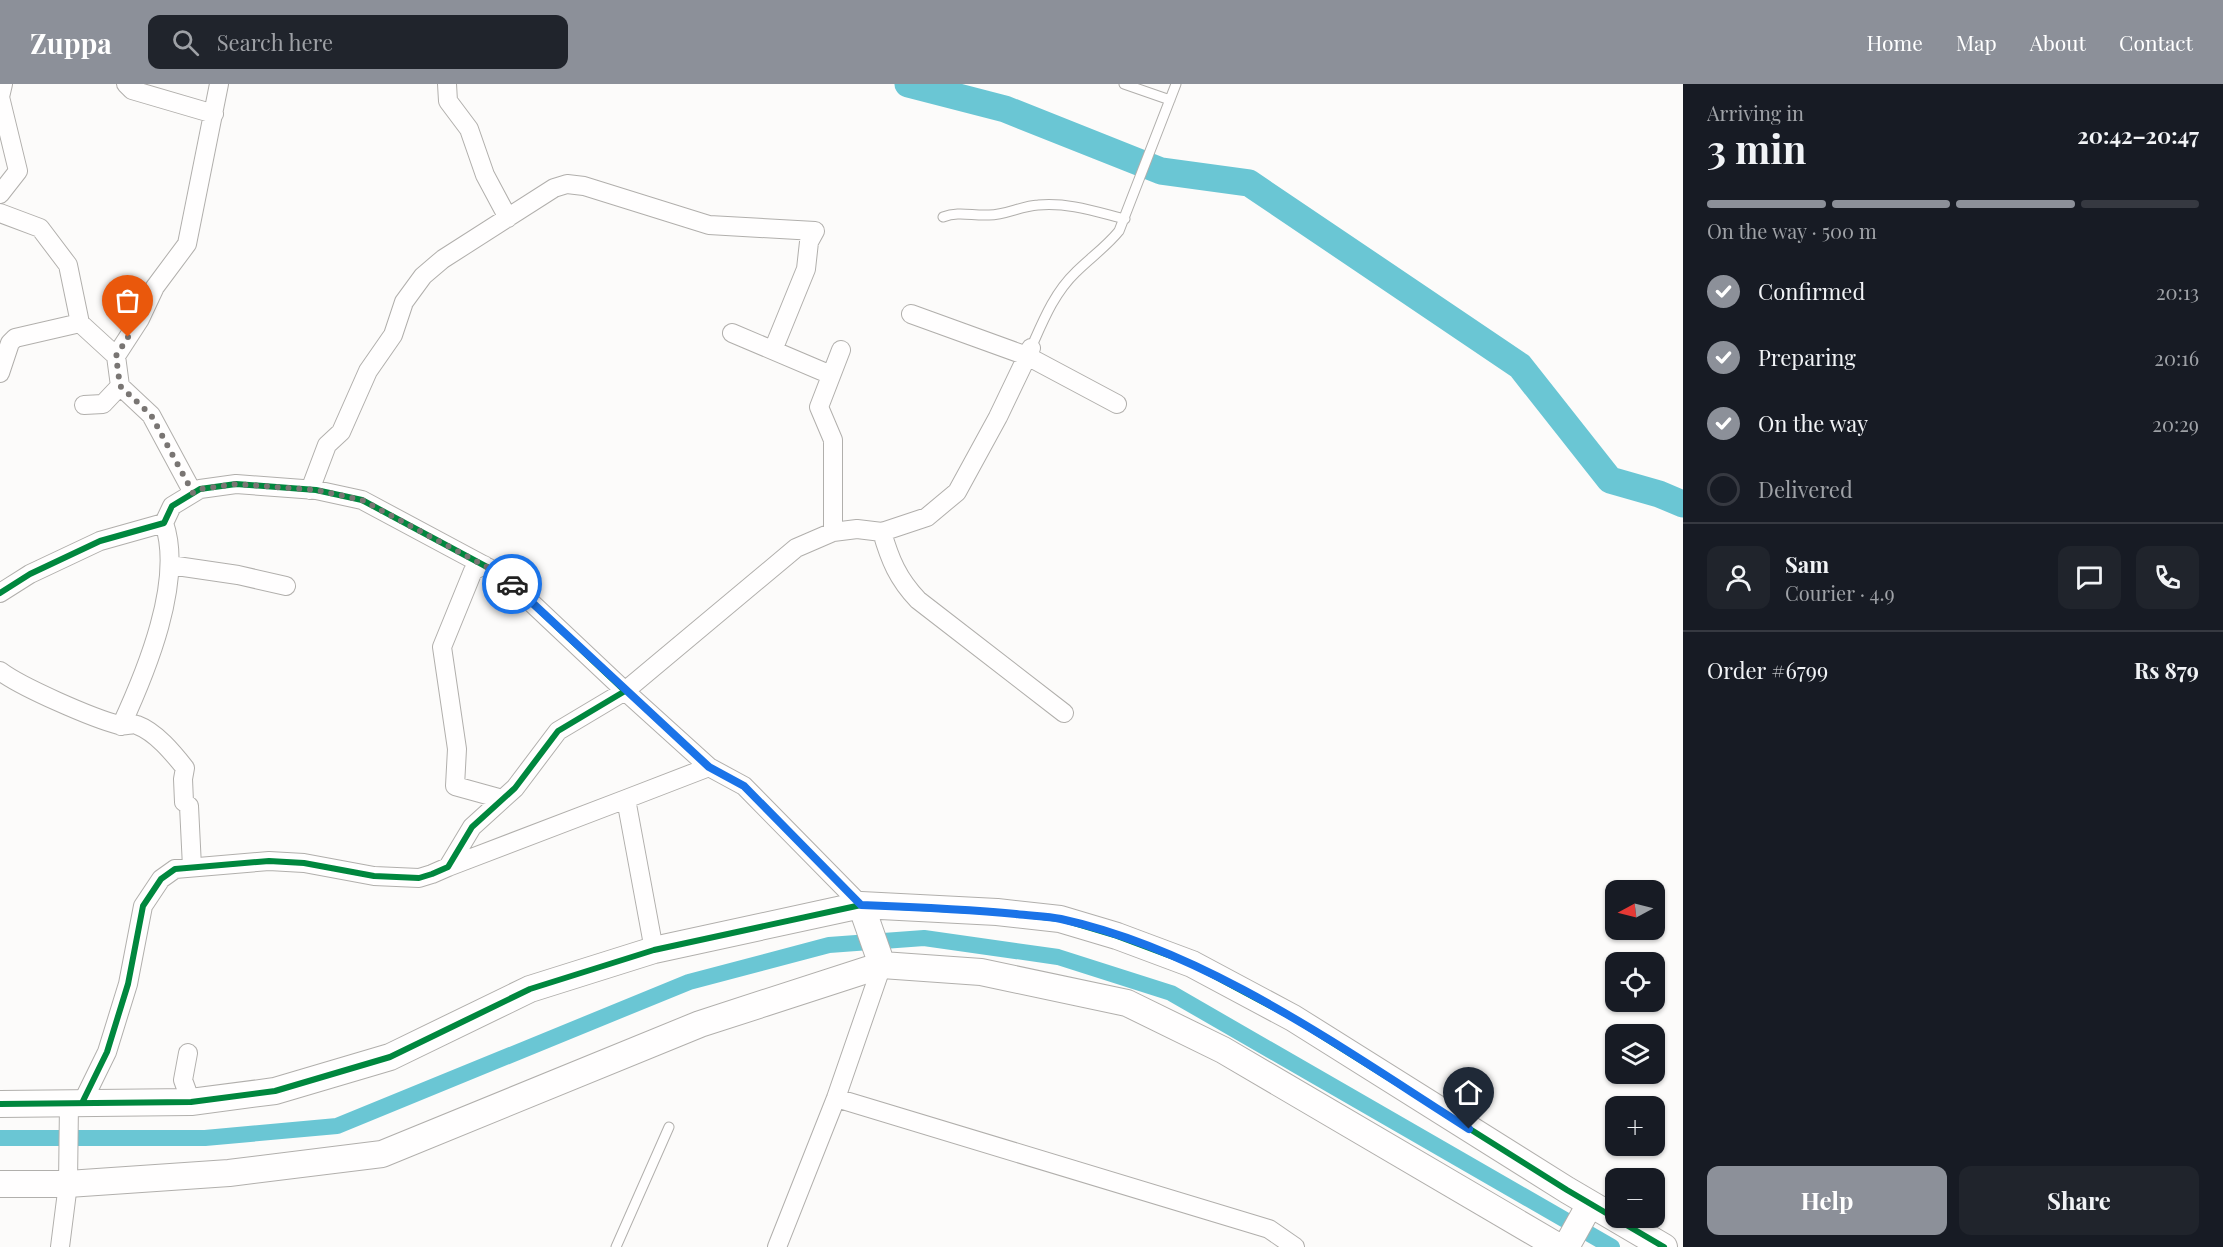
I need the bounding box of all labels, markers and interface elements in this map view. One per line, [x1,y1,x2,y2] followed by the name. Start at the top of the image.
[148,15,568,69] search box
[30,24,112,61] text: Zuppa
[169,26,202,59] icon: search
[217,27,333,57] text: Search here
[1867,28,1923,56] text: Home
[1956,28,1997,56] text: Map
[2030,28,2086,56] text: About
[2119,28,2193,56] text: Contact
[1707,99,1804,126] text: Arriving in
[2077,120,2199,150] text: 20:42–20:47
[1707,122,1806,174] text: 3 min
[1707,217,1877,244] text: On the way · 500 m
[102,275,153,337] pin
[1707,275,1740,308] icon: check
[1758,276,1865,306] text: Confirmed
[2156,278,2199,305] text: 20:13
[111,284,144,317] icon: bag
[1707,341,1740,374] icon: check
[1758,342,1856,372] text: Preparing
[2154,344,2199,371] text: 20:16
[1707,407,1740,440] icon: check
[1758,408,1868,438] text: On the way
[2152,410,2199,437] text: 20:29
[1758,474,1853,504] text: Delivered
[1707,546,1770,609] button: person
[2058,546,2121,609] button: chat
[2136,546,2199,609] button: phone
[1785,549,1829,579] text: Sam
[482,554,542,614] courier
[496,568,529,601] icon: car
[1785,579,1895,606] text: Courier · 4.9
[1707,655,1828,685] text: Order #6799
[2134,655,2199,685] text: Rs 879
[1605,880,1665,940] north arrow
[1605,880,1665,1228] map controls
[1605,952,1665,1012] button: locate
[1605,1024,1665,1084] button: layers
[1443,1067,1494,1129] pin
[1452,1076,1485,1109] icon: home
[1605,1096,1665,1156] button: +
[1707,1166,1947,1235] button: Help
[1959,1166,2199,1235] button: Share
[1605,1168,1665,1228] button: −

